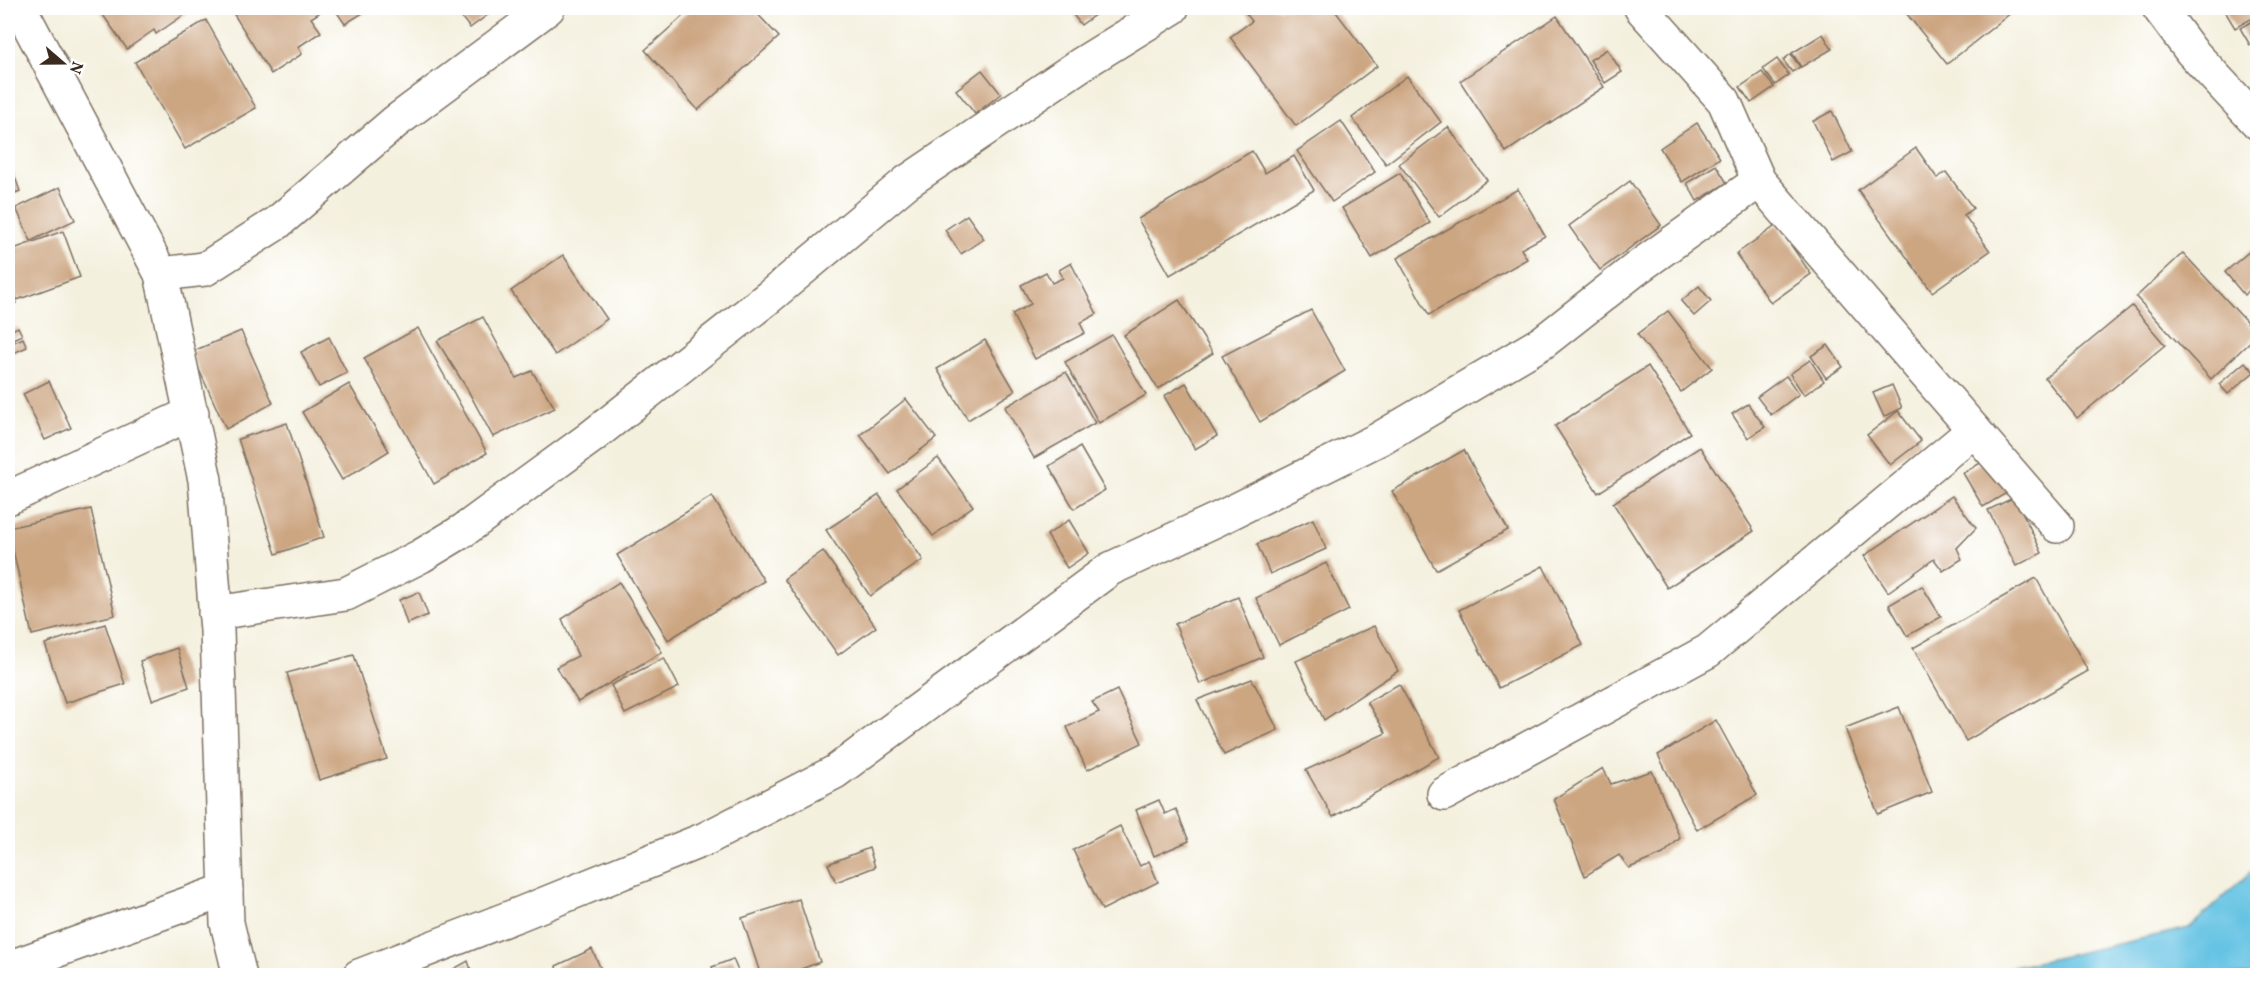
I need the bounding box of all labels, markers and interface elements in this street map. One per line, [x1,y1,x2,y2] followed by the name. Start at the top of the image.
[33,33,93,93] north arrow
[63,58,88,77] text: N

